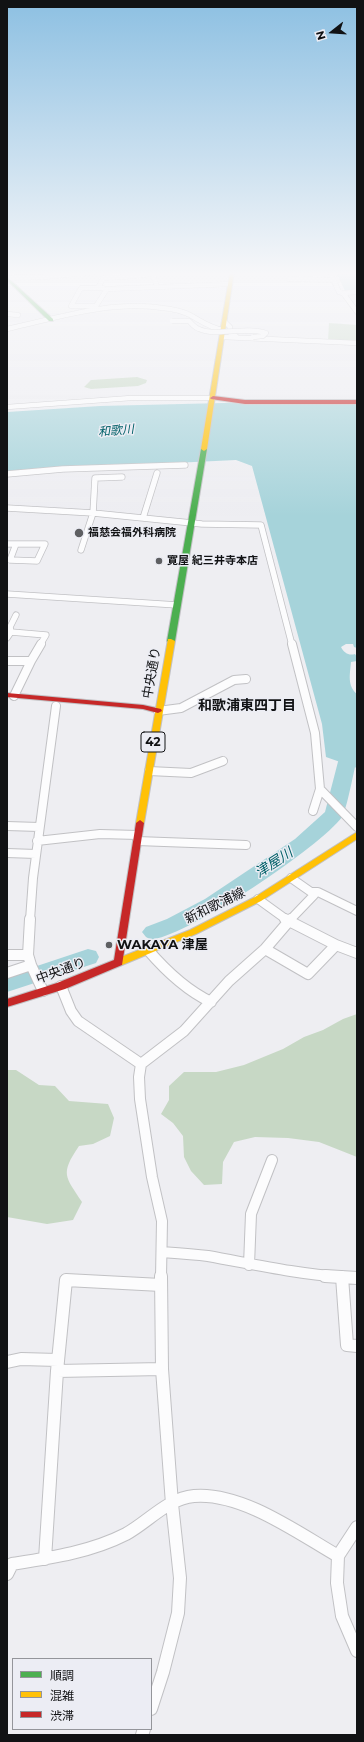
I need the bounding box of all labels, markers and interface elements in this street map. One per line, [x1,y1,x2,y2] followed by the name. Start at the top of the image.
[312,12,352,52] north arrow
[313,29,329,42] text: N
[97,422,135,440] water label: 和歌川
[88,526,176,540] place label: 福慈会福外科病院
[73,527,85,539] marker: 福慈会福外科病院
[167,554,258,568] place label: 寛屋 紀三井寺本店
[154,556,164,566] marker: 寛屋 紀三井寺本店
[140,646,164,700] street label: 中央通り
[198,698,296,714] district label: 和歌浦東四丁目
[141,732,165,752] road number: 42
[252,845,296,881] water label: 津屋川
[182,885,248,927] street label: 新和歌浦線
[117,937,208,953] place label: WAKAYA 津屋
[104,940,114,950] marker: WAKAYA 津屋
[34,955,88,987] street label: 中央通り
[12,1658,152,1730] legend
[50,1668,74,1683] text: 順調
[50,1688,74,1703] text: 混雑
[50,1708,74,1723] text: 渋滞

